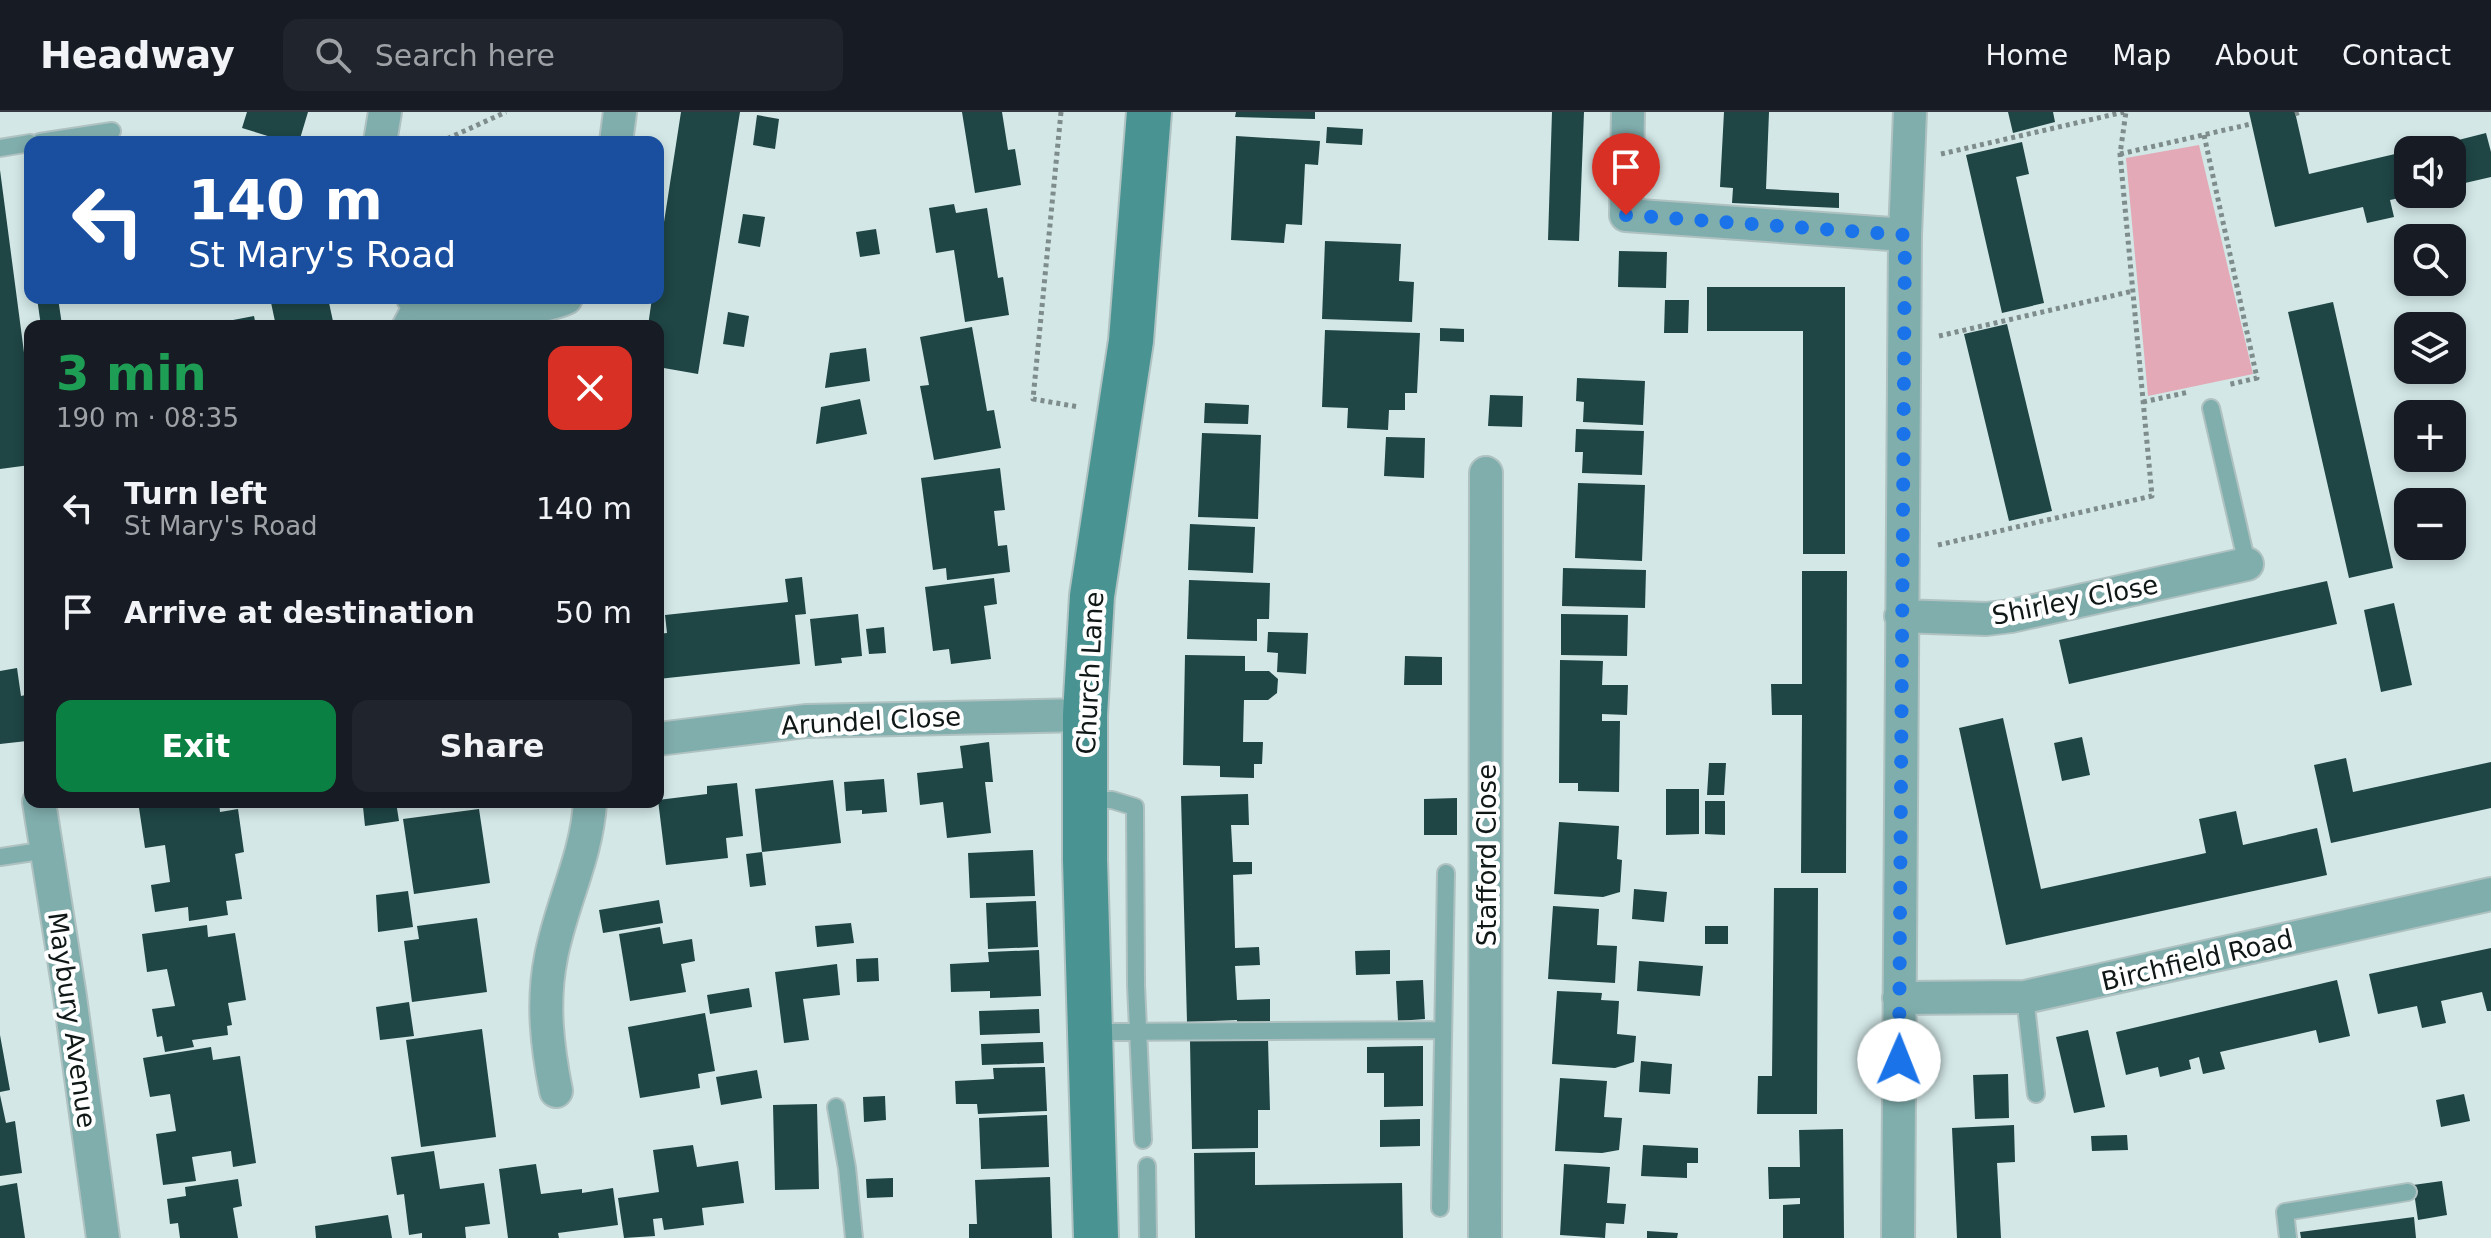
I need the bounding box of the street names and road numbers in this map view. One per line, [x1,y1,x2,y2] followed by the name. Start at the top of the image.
[1989,569,2161,631] street label: Shirley Close
[1071,591,1109,755] street label: Church Lane
[780,701,962,741] street label: Arundel Close
[1472,764,1502,946] street label: Stafford Close
[42,910,102,1130] street label: Maybury Avenue
[2098,923,2296,997] street label: Birchfield Road

